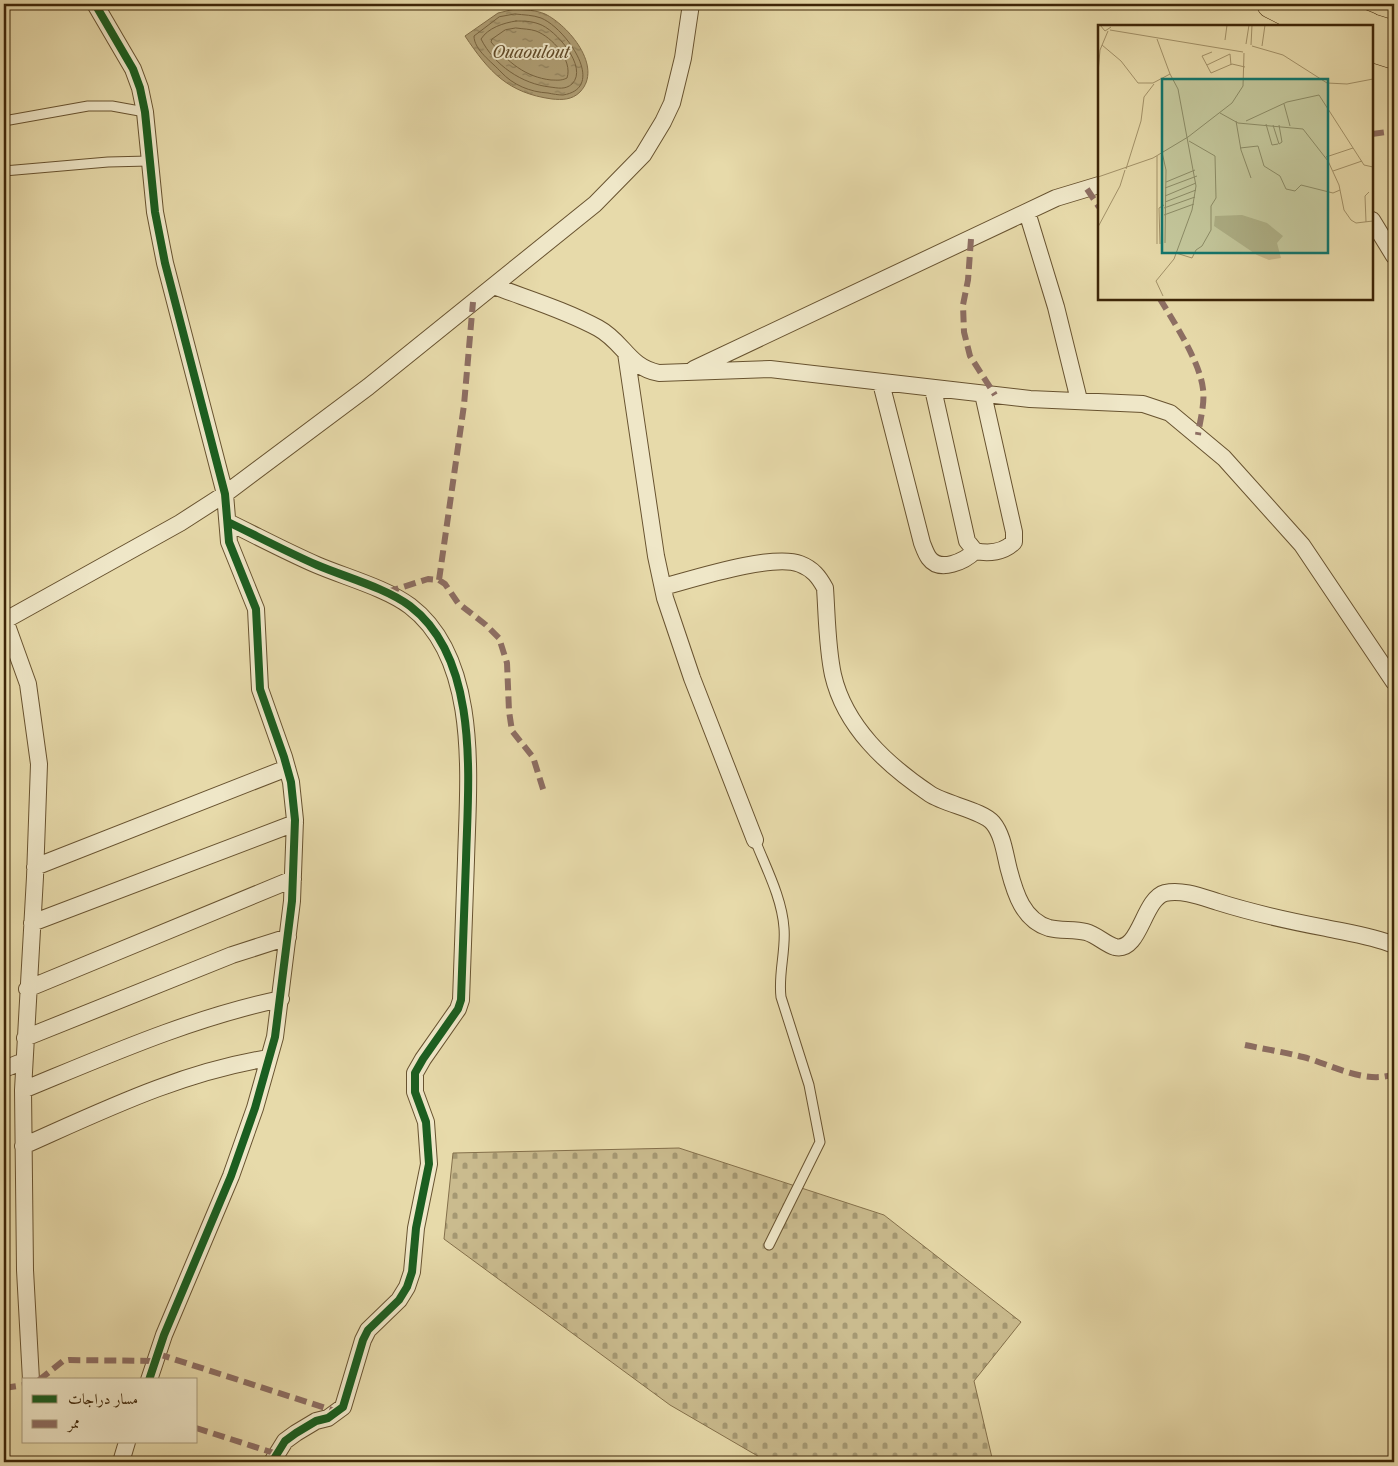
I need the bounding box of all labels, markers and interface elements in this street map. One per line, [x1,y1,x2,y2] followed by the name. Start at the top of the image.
[1098,25,1373,300] inset map
[492,42,571,62] water label: Ouaoulout
[22,1378,198,1444] legend
[68,1389,138,1408] text: مسار دراجات
[66,1413,80,1433] text: ممر

